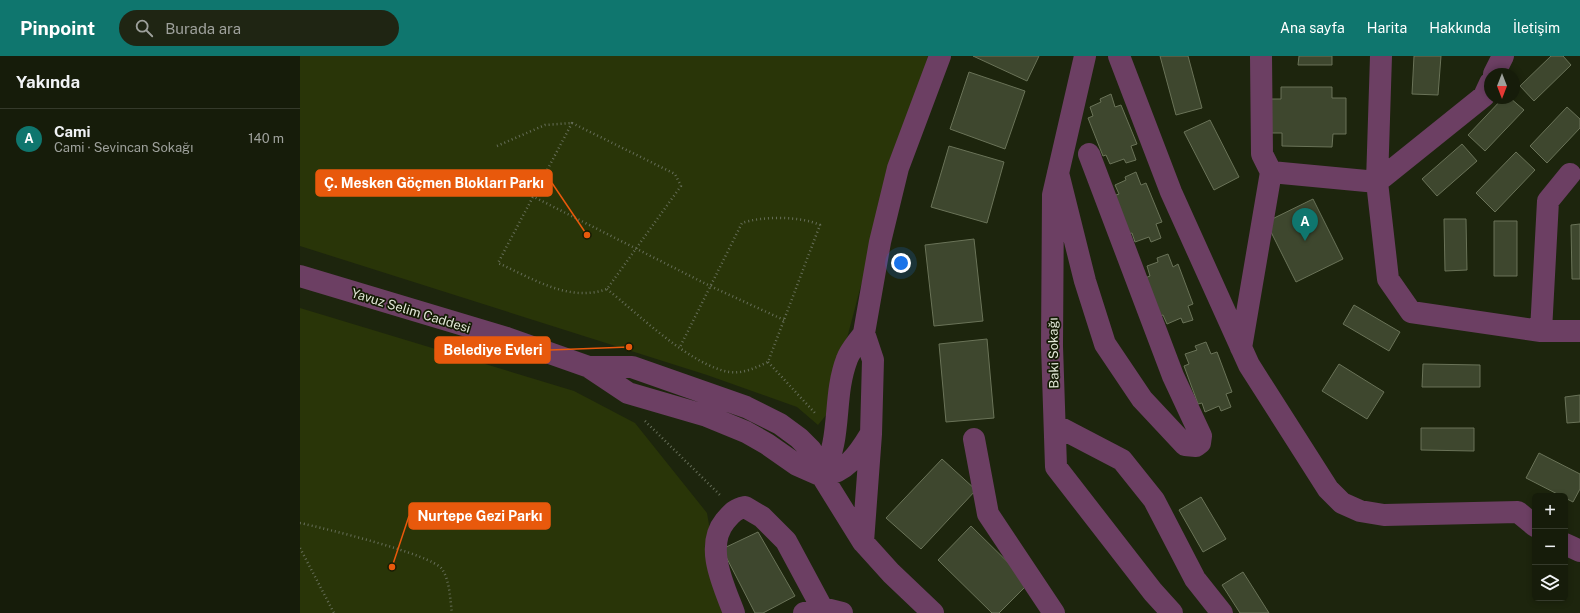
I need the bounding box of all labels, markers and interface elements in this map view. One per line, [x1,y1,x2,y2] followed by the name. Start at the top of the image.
[119,10,399,46] search box
[20,17,95,39] text: Pinpoint
[133,17,155,39] icon: search
[165,20,241,37] text: Burada ara
[1280,20,1345,36] text: Ana sayfa
[1367,20,1407,36] text: Harita
[1429,20,1491,36] text: Hakkında
[1513,20,1560,36] text: İletişim
[1484,68,1520,104] north arrow
[16,72,80,92] text: Yakında
[54,123,90,140] text: Cami
[24,131,34,146] text: A
[248,131,284,146] text: 140 m
[54,140,193,155] text: Cami · Sevincan Sokağı
[316,170,552,196] callout: Ç. Mesken Göçmen Blokları Parkı
[324,175,544,191] text: Ç. Mesken Göçmen Blokları Parkı
[1292,208,1318,241] pin: A
[891,253,911,273] your location
[349,285,472,336] street label: Yavuz Selim Caddesi
[1045,317,1062,389] street label: Baki Sokağı
[435,337,550,363] callout: Belediye Evleri
[444,342,542,358] text: Belediye Evleri
[1532,493,1568,601] map controls
[1532,493,1568,529] button: +
[409,503,550,529] callout: Nurtepe Gezi Parkı
[417,508,543,524] text: Nurtepe Gezi Parkı
[1532,529,1568,565] button: −
[1532,565,1568,601] button: layers

